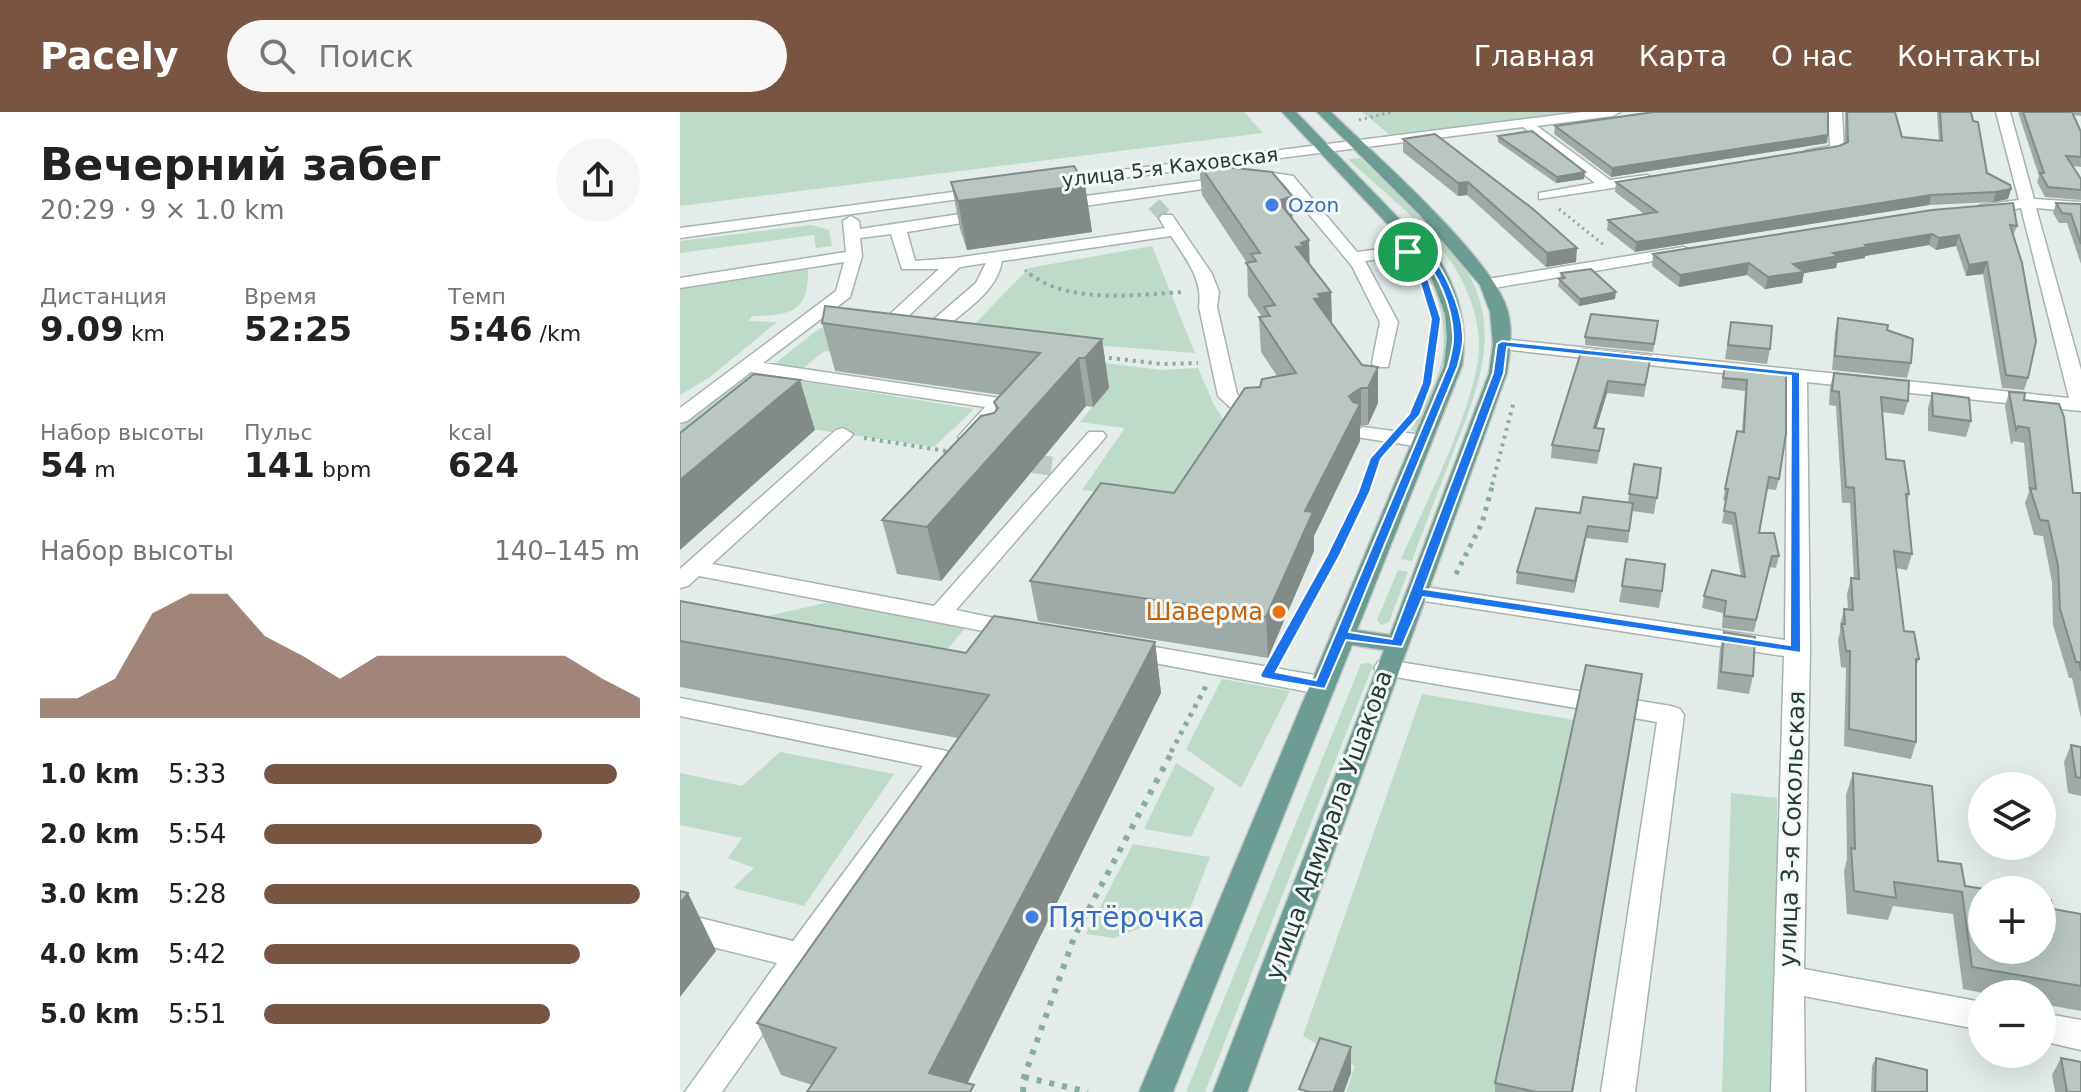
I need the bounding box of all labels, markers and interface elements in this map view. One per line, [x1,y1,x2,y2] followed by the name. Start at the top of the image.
[227,20,787,92] search box
[40,34,179,78] text: Pacely
[255,34,299,78] icon: search
[319,39,414,74] text: Поиск
[1474,40,1595,73] text: Главная
[1639,40,1727,73] text: Карта
[1771,40,1853,73] text: О нас
[1897,40,2041,73] text: Контакты
[556,138,640,222] button: share
[40,139,441,190] text: Вечерний забег
[1060,142,1280,192] street label: улица 5-я Каховская
[1288,193,1339,217] place label: Ozon
[40,195,285,225] text: 20:29 · 9 × 1.0 km
[1263,196,1281,214] marker: Ozon
[1374,218,1442,286] pin
[1386,230,1430,274] icon: arrive
[40,284,167,309] text: Дистанция
[244,284,316,309] text: Время
[448,284,506,309] text: Темп
[40,309,124,349] text: 9.09
[244,309,352,349] text: 52:25
[448,309,533,349] text: 5:46
[124,321,165,346] text: km
[533,321,581,346] text: /km
[40,420,204,445] text: Набор высоты
[244,420,313,445] text: Пульс
[448,420,492,445] text: kcal
[40,445,87,485] text: 54
[244,445,315,485] text: 141
[448,445,519,485] text: 624
[87,457,116,482] text: m
[315,457,371,482] text: bpm
[40,536,234,566] text: Набор высоты
[494,536,640,566] text: 140–145 m
[1146,598,1263,626] place label: Шаверма
[1270,603,1288,621] marker: Шаверма
[1260,666,1398,984] street label: улица Адмирала Ушакова
[1773,690,1811,968] street label: улица 3-я Сокольская
[40,759,140,789] text: 1.0 km
[168,759,226,789] text: 5:33
[1968,772,2056,1068] map controls
[1968,772,2056,860] button: layers
[40,819,140,849] text: 2.0 km
[168,819,226,849] text: 5:54
[1968,876,2056,964] button: +
[40,879,140,909] text: 3.0 km
[168,879,226,909] text: 5:28
[1048,901,1205,934] place label: Пятёрочка
[1023,908,1041,926] marker: Пятёрочка
[40,939,140,969] text: 4.0 km
[168,939,226,969] text: 5:42
[1968,980,2056,1068] button: −
[40,999,140,1029] text: 5.0 km
[168,999,226,1029] text: 5:51

